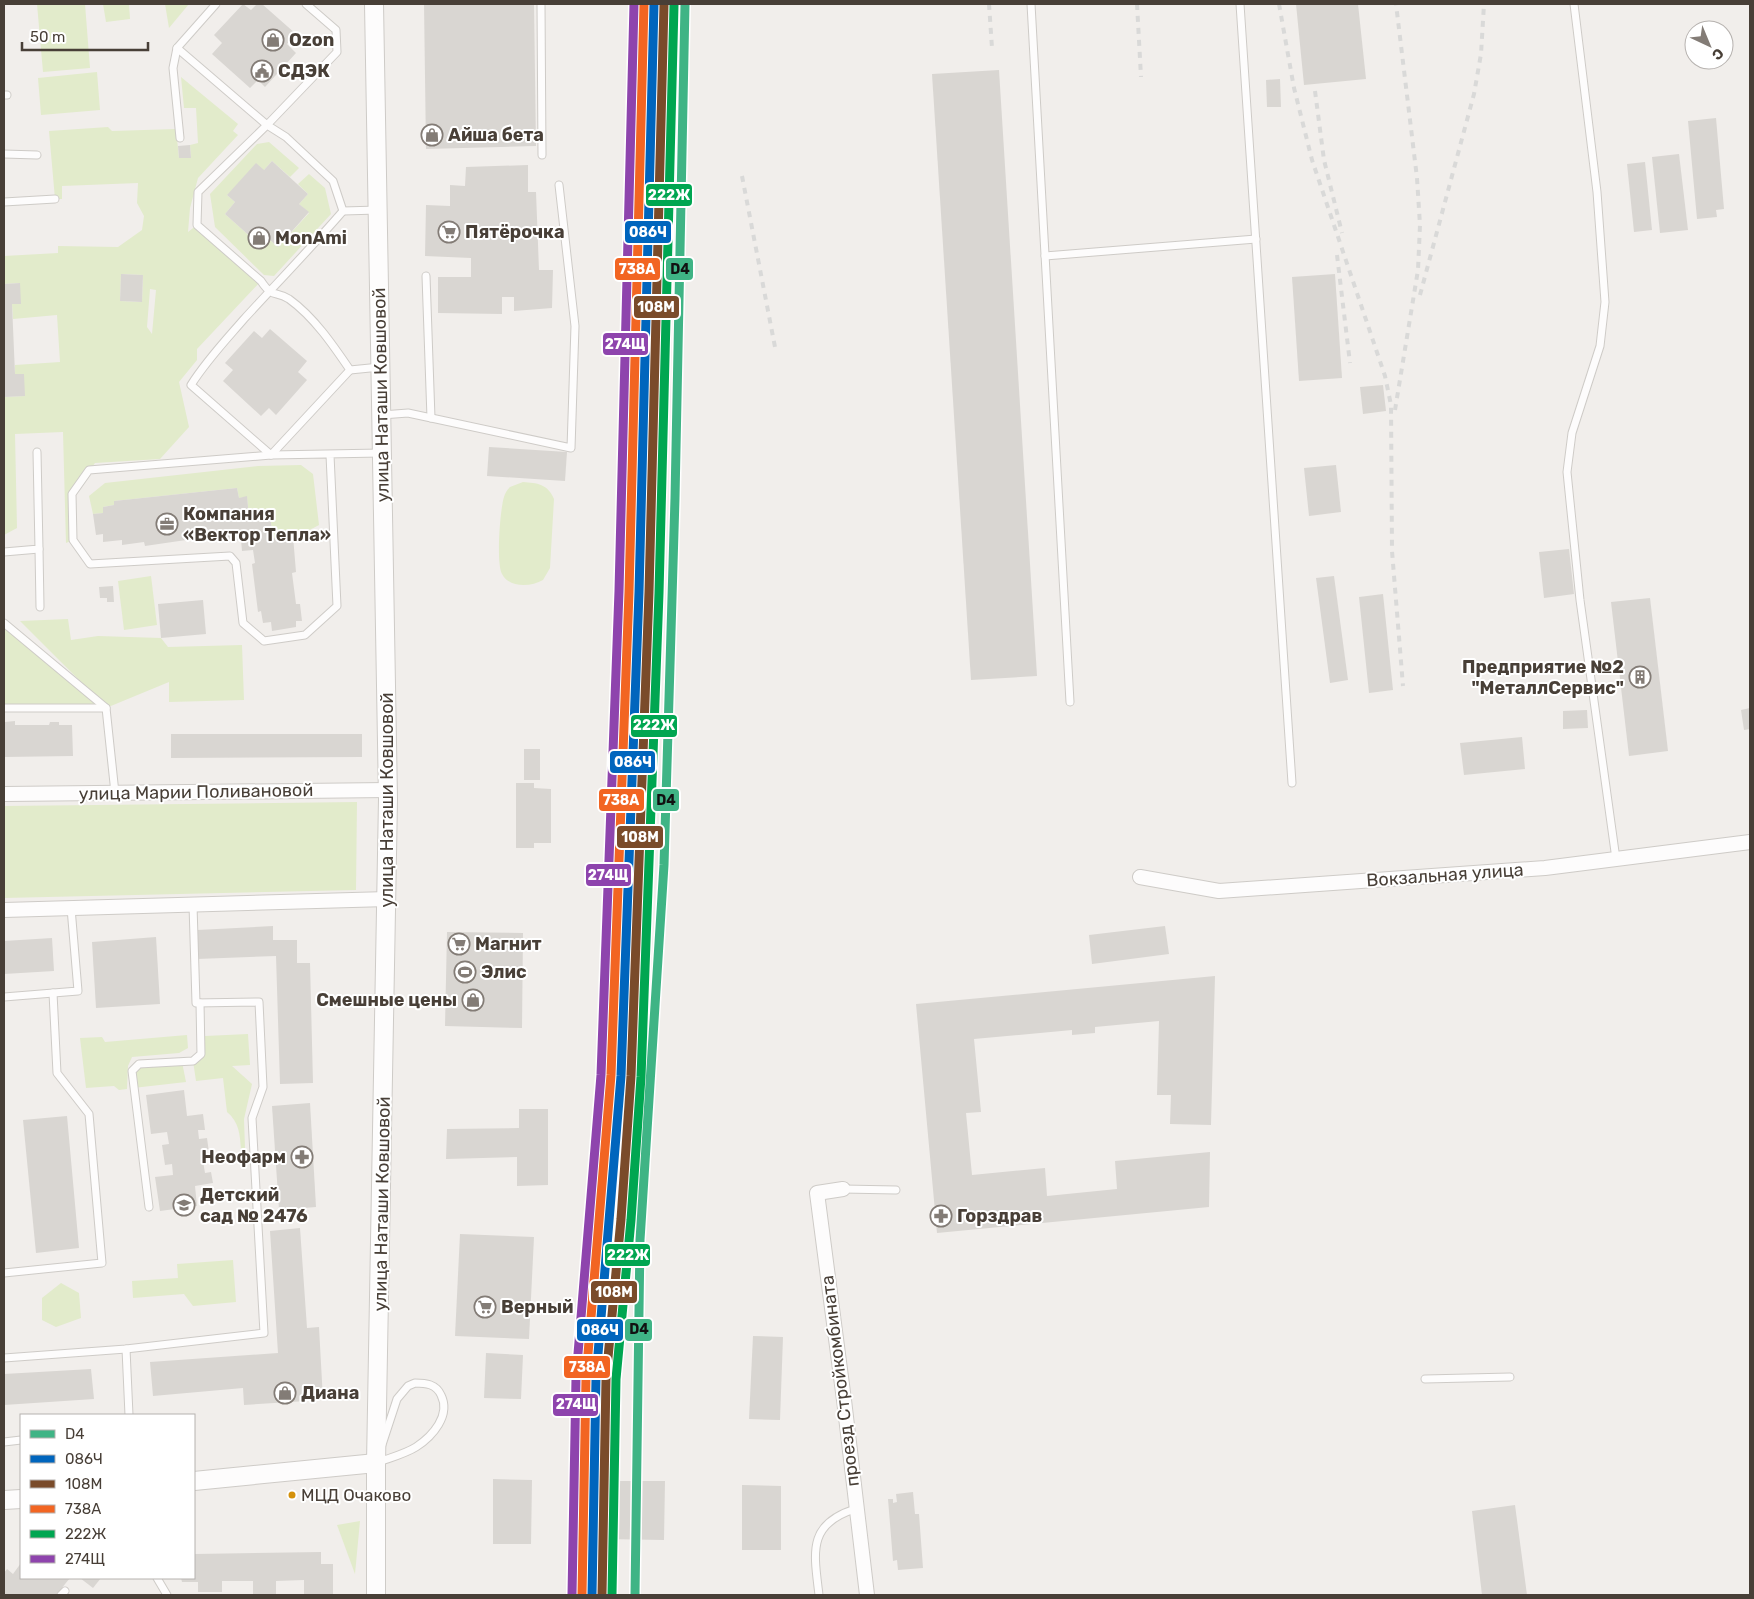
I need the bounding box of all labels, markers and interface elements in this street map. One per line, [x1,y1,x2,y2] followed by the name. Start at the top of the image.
[22,20,149,52] scale bar
[1684,20,1734,70] north arrow
[30,28,65,46] text: 50 m
[261,28,285,52] shop icon: Ozon
[289,29,334,51] place label: Ozon
[1708,44,1727,64] text: С
[250,59,274,83] public building icon: СДЭК
[278,60,330,82] place label: СДЭК
[420,123,444,147] shop icon: Айша бета
[448,124,544,146] place label: Айша бета
[645,183,693,207] line badge: 222Ж
[648,187,690,204] text: 222Ж
[437,220,461,244] supermarket icon: Пятёрочка
[624,220,672,244] line badge: 086Ч
[465,221,565,243] place label: Пятёрочка
[629,224,667,241] text: 086Ч
[247,226,271,250] shop icon: MonAmi
[275,227,347,249] place label: MonAmi
[614,257,661,281] line badge: 738А
[665,257,694,281] line badge: D4
[619,261,655,278] text: 738А
[670,261,690,278] text: D4
[368,287,394,503] street label: улица Наташи Ковшовой
[633,295,680,319] line badge: 108М
[637,299,675,316] text: 108М
[602,332,649,356] line badge: 274Щ
[605,336,645,353] text: 274Щ
[183,503,331,546] place label: Компания «Вектор Тепла»
[155,512,179,536] office icon: Компания «Вектор Тепла»
[1462,656,1624,699] place label: Предприятие №2 "МеталлСервис"
[1628,665,1652,689] building icon: Предприятие №2 "МеталлСервис"
[376,693,398,907] street label: улица Наташи Ковшовой
[630,714,678,738] line badge: 222Ж
[633,717,675,734] text: 222Ж
[609,750,656,774] line badge: 086Ч
[614,754,652,771] text: 086Ч
[79,779,313,805] street label: улица Марии Поливановой
[598,788,645,812] line badge: 738А
[652,788,680,812] line badge: D4
[603,792,639,809] text: 738А
[656,792,676,809] text: D4
[616,825,664,849] line badge: 108М
[621,829,659,846] text: 108М
[1366,859,1524,891] street label: Вокзальная улица
[585,863,632,887] line badge: 274Щ
[588,867,628,884] text: 274Щ
[447,932,471,956] supermarket icon: Магнит
[475,933,542,955] place label: Магнит
[453,960,477,984] sports icon: Элис
[481,961,527,983] place label: Элис
[461,988,485,1012] shop icon: Смешные цены
[316,989,457,1011] place label: Смешные цены
[369,1096,395,1312] street label: улица Наташи Ковшовой
[290,1145,314,1169] pharmacy icon: Неофарм
[201,1146,286,1168] place label: Неофарм
[200,1184,308,1227] place label: Детский сад № 2476
[172,1193,196,1217] school or university icon: Детский сад № 2476
[929,1204,953,1228] pharmacy icon: Горздрав
[957,1205,1042,1227] place label: Горздрав
[604,1243,651,1267] line badge: 222Ж
[607,1247,649,1264] text: 222Ж
[816,1274,864,1488] street label: проезд Стройкомбината
[590,1280,638,1304] line badge: 108М
[595,1284,633,1301] text: 108М
[473,1295,497,1319] supermarket icon: Верный
[501,1296,574,1318] place label: Верный
[576,1318,624,1342] line badge: 086Ч
[624,1318,653,1342] line badge: D4
[629,1321,649,1338] text: D4
[581,1322,619,1339] text: 086Ч
[563,1355,611,1379] line badge: 738А
[569,1359,605,1376] text: 738А
[273,1381,297,1405] shop icon: Диана
[301,1382,359,1404] place label: Диана
[552,1393,599,1417] line badge: 274Щ
[556,1396,596,1413] text: 274Щ
[20,1414,195,1579] legend
[65,1425,85,1443] text: D4
[65,1450,103,1468] text: 086Ч
[65,1475,102,1493] text: 108М
[301,1485,411,1505] place label: МЦД Очаково
[287,1490,297,1500] marker: МЦД Очаково
[65,1500,101,1518] text: 738А
[65,1525,106,1543] text: 222Ж
[65,1550,105,1568] text: 274Щ

